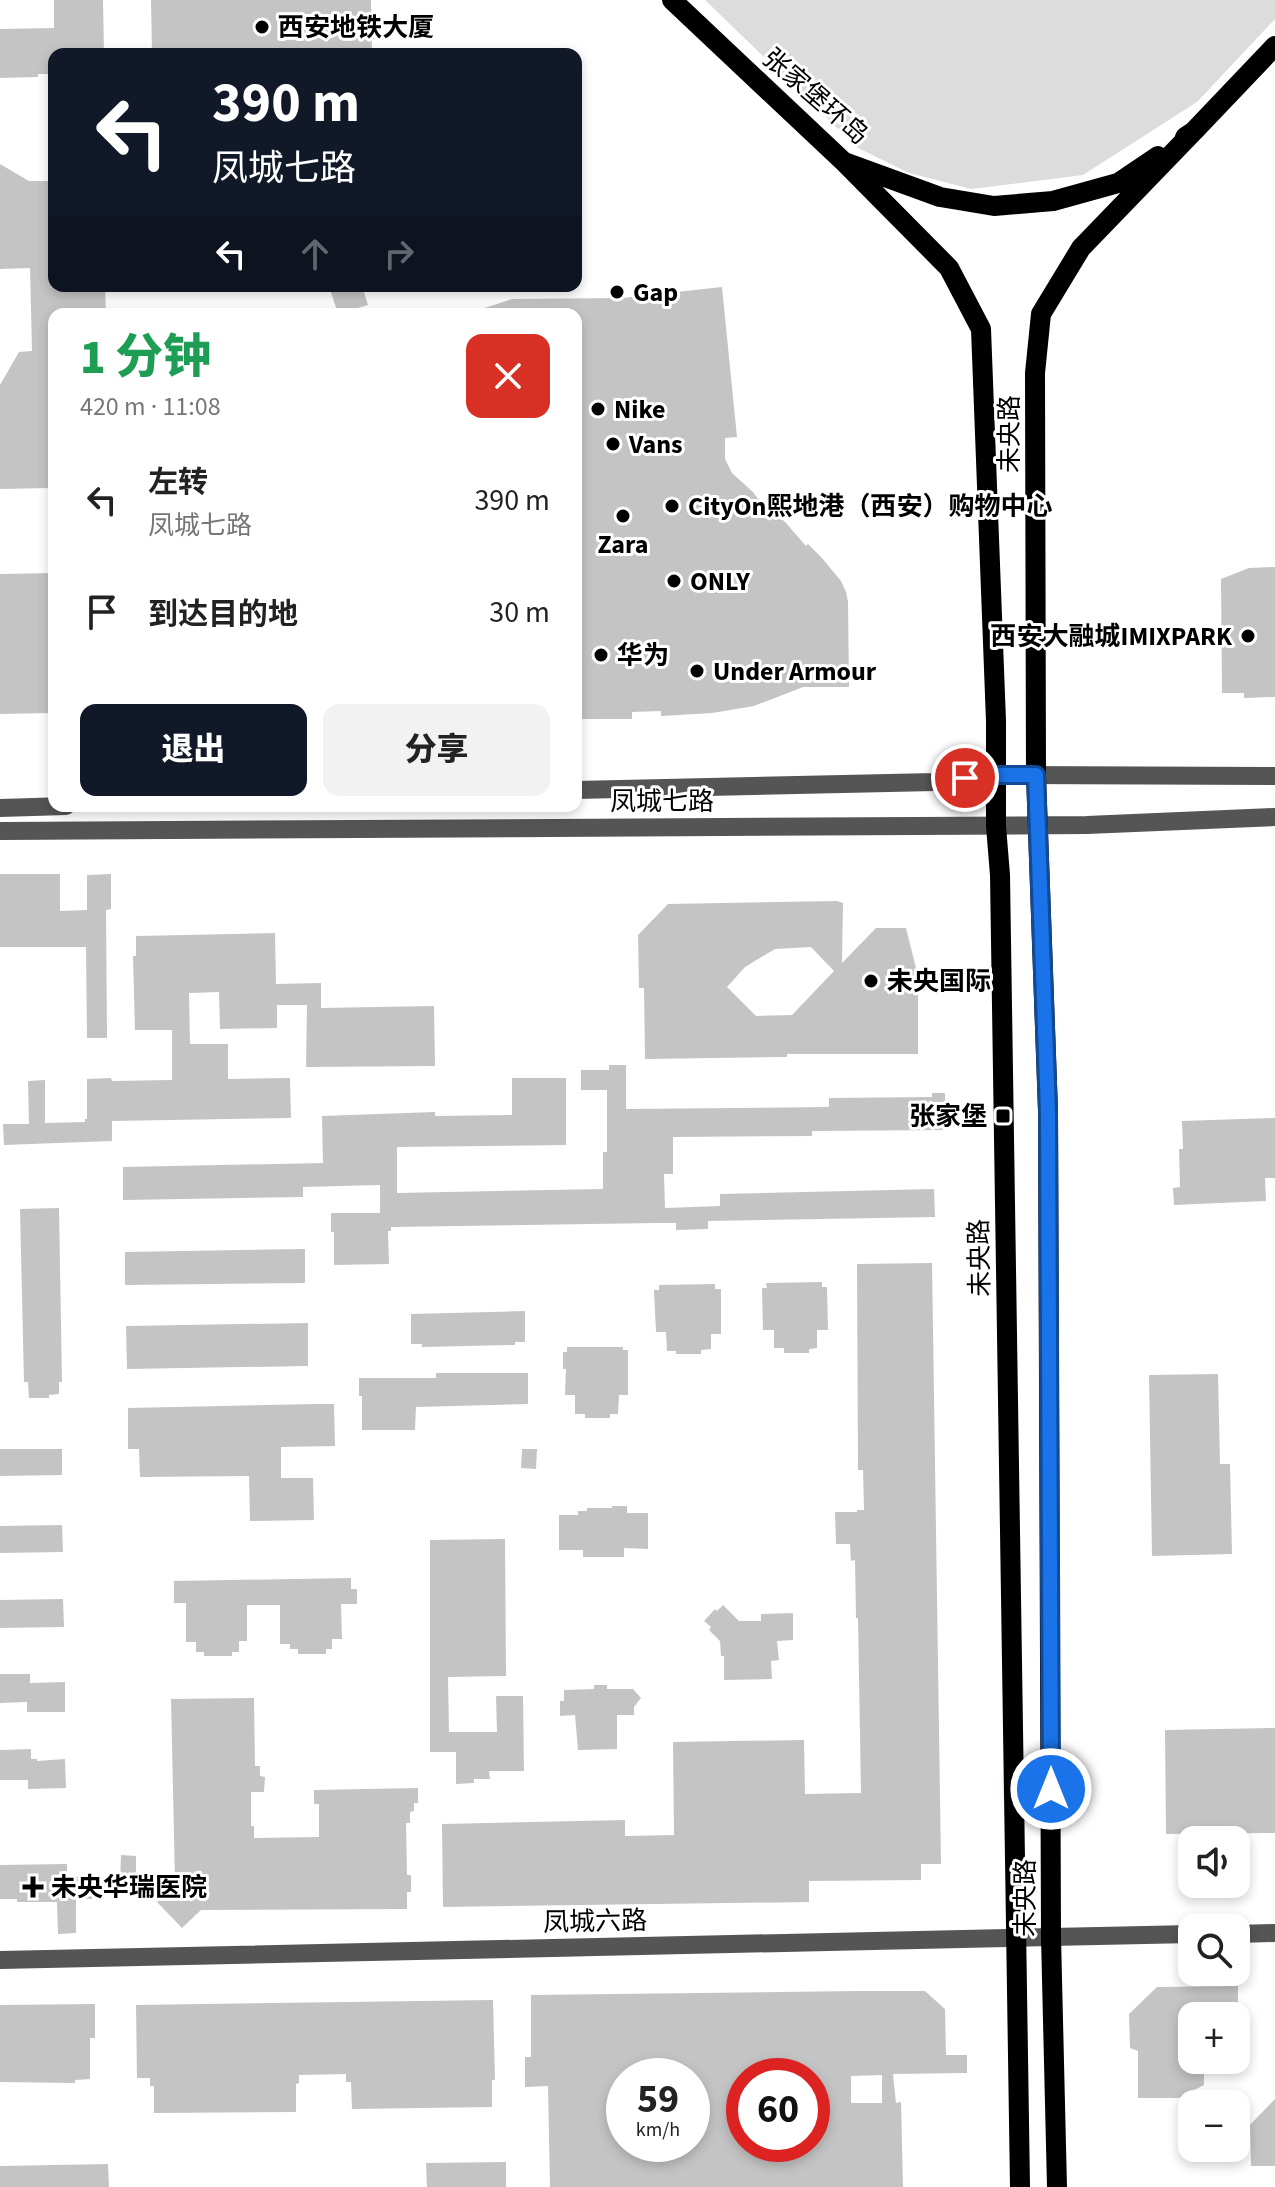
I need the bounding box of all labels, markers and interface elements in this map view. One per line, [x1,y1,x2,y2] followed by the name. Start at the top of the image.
[278,9,434,46] place label: 西安地铁大厦
[253,18,271,36] marker: 西安地铁大厦
[754,40,877,153] street label: 张家堡环岛
[212,64,360,143] text: 390 m
[80,80,184,184] icon: left
[212,143,356,194] text: 凤城七路
[209,232,253,276] icon: left
[293,232,337,276] icon: ahead
[377,232,421,276] icon: right
[633,274,678,311] place label: Gap
[608,283,626,301] marker: Gap
[80,324,211,392] text: 1 分钟
[466,334,550,418] button: close
[80,388,221,425] text: 420 m · 11:08
[614,391,665,428] place label: Nike
[991,395,1028,473] street label: 未央路
[589,400,607,418] marker: Nike
[628,426,683,463] place label: Vans
[604,435,622,453] marker: Vans
[148,461,208,504] text: 左转
[80,478,124,522] icon: left
[474,479,550,522] text: 390 m
[688,488,1052,525] place label: CityOn熙地港（西安）购物中心
[663,497,681,515] marker: CityOn熙地港（西安）购物中心
[148,507,252,544] text: 凤城七路
[614,507,632,525] marker: Zara
[598,526,648,563] place label: Zara
[690,563,750,600] place label: ONLY
[665,572,683,590] marker: ONLY
[80,590,124,634] icon: arrive
[489,591,550,634] text: 30 m
[148,593,298,636] text: 到达目的地
[991,618,1233,655] place label: 西安大融城IMIXPARK
[1239,627,1257,645] marker: 西安大融城IMIXPARK
[617,637,669,674] place label: 华为
[592,646,610,664] marker: 华为
[713,653,877,690] place label: Under Armour
[688,662,706,680] marker: Under Armour
[80,704,307,796] button: 退出
[323,704,550,796] button: 分享
[931,744,999,812] pin
[943,756,987,800] icon: arrive
[610,783,714,820] street label: 凤城七路
[887,963,991,1000] place label: 未央国际
[862,972,880,990] marker: 未央国际
[909,1098,987,1135] place label: 张家堡
[994,1107,1012,1125] marker: 张家堡
[960,1219,999,1297] street label: 未央路
[1009,1747,1093,1831] position arrow
[1178,1826,1250,2162] map controls
[1178,1826,1250,1898] button: sound
[1007,1859,1044,1937] street label: 未央路
[51,1869,207,1906] place label: 未央华瑞医院
[22,1876,44,1898] marker: 未央华瑞医院
[543,1902,647,1941] street label: 凤城六路
[1178,1914,1250,1986] button: search
[1178,2002,1250,2074] button: +
[726,2058,830,2162] speed limit sign: 60
[637,2071,679,2128] text: 59
[1178,2090,1250,2162] button: −
[636,2116,680,2144] text: km/h

